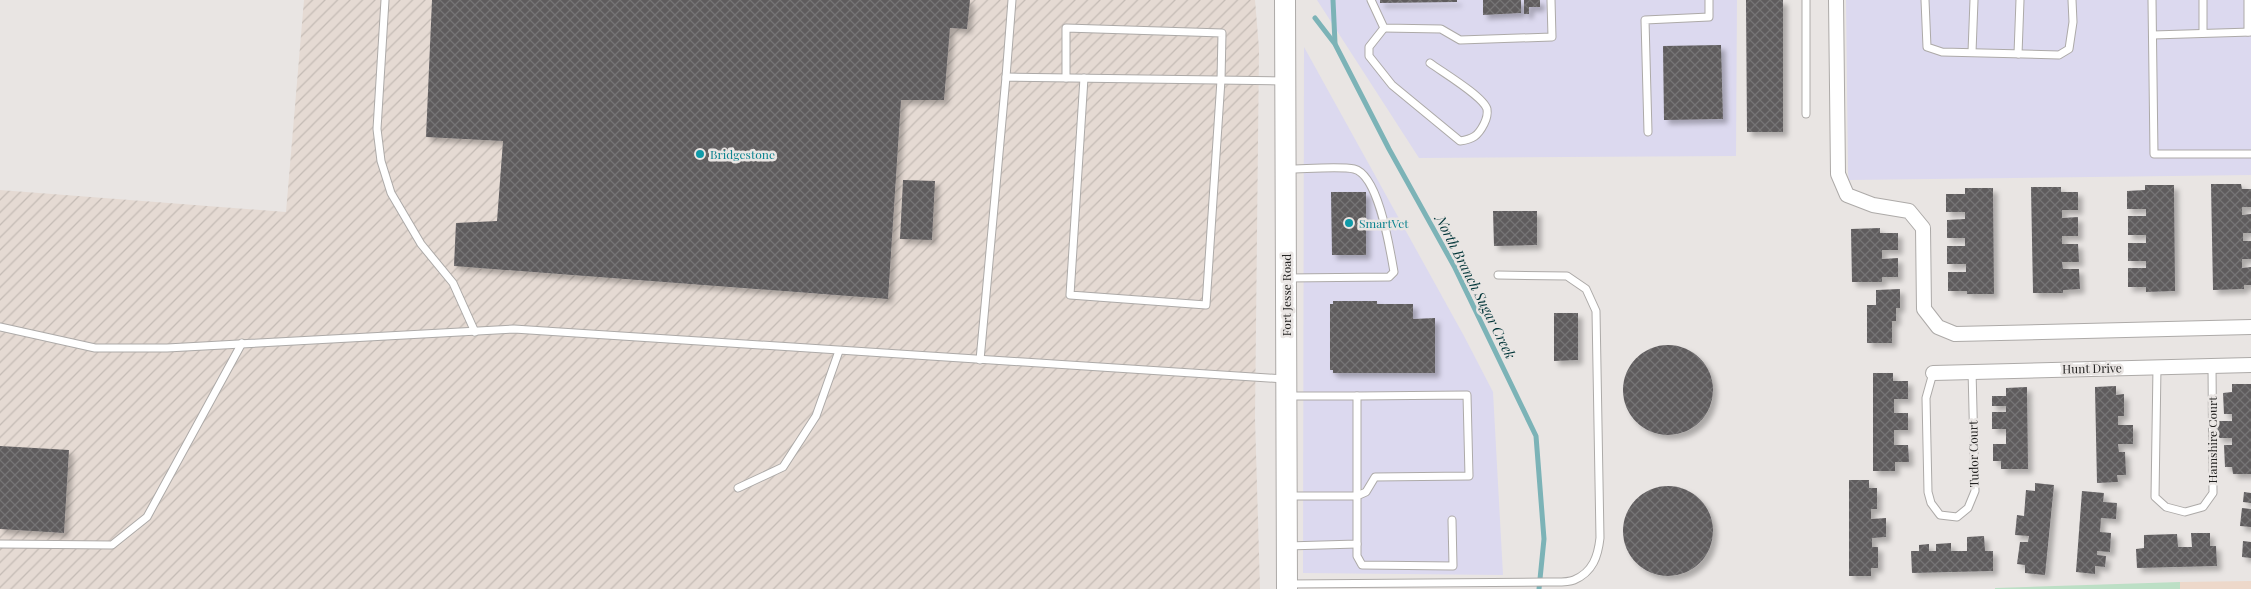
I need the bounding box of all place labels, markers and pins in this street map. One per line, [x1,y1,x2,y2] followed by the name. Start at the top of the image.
[710,146,775,162] place label: Bridgestone
[694,148,706,160] marker: Bridgestone
[1359,215,1409,231] place label: SmartVet
[1343,217,1355,229] marker: SmartVet

